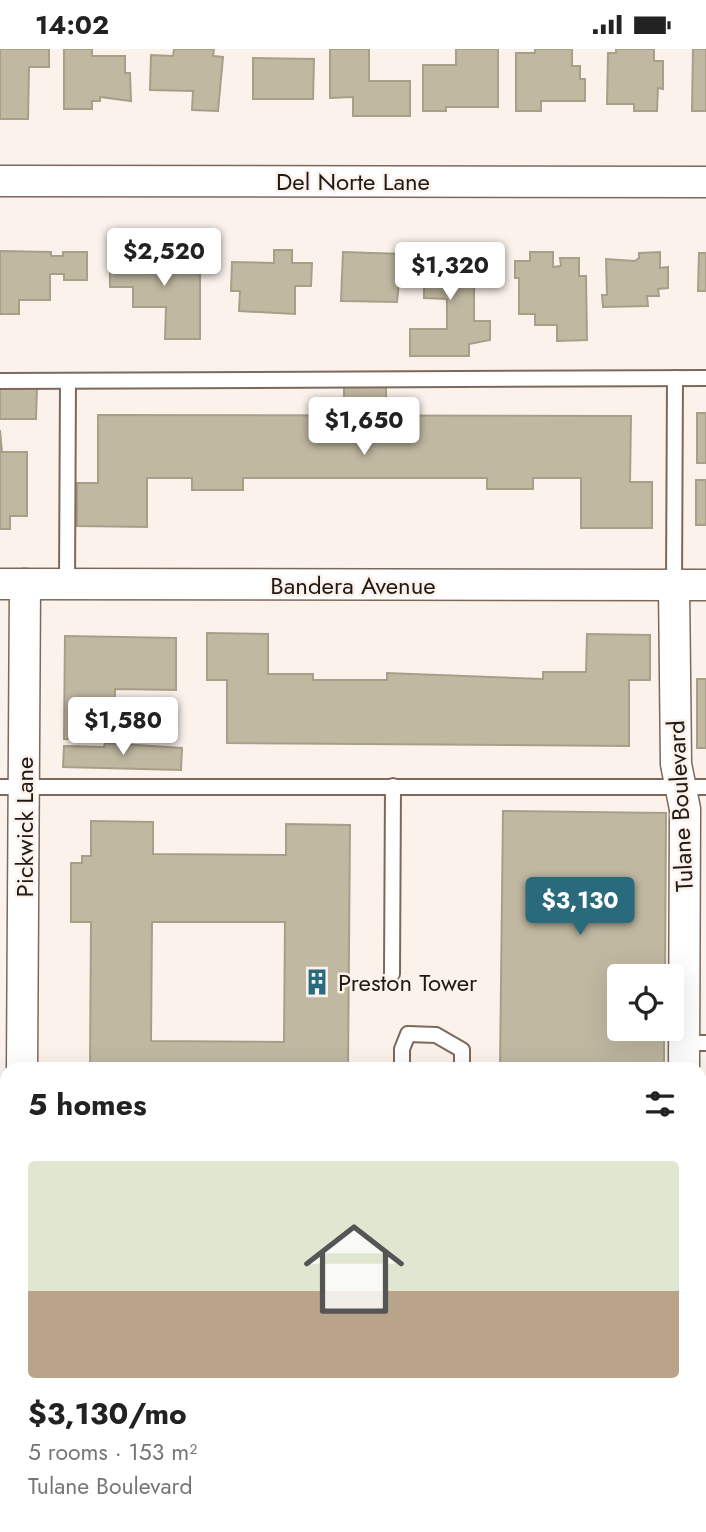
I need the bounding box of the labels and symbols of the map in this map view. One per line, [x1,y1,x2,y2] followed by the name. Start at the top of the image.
[276,164,430,199] street label: Del Norte Lane
[107,229,221,288] pin: $2,520
[393,243,507,302] pin: $1,320
[307,397,421,457] pin: $1,650
[270,568,436,603] street label: Bandera Avenue
[66,697,180,757] pin: $1,580
[658,719,702,893] street label: Tulane Boulevard
[7,757,42,897] street label: Pickwick Lane
[523,877,637,937] pin: $3,130
[338,965,478,1000] place label: Preston Tower
[302,967,332,997] building icon: Preston Tower

